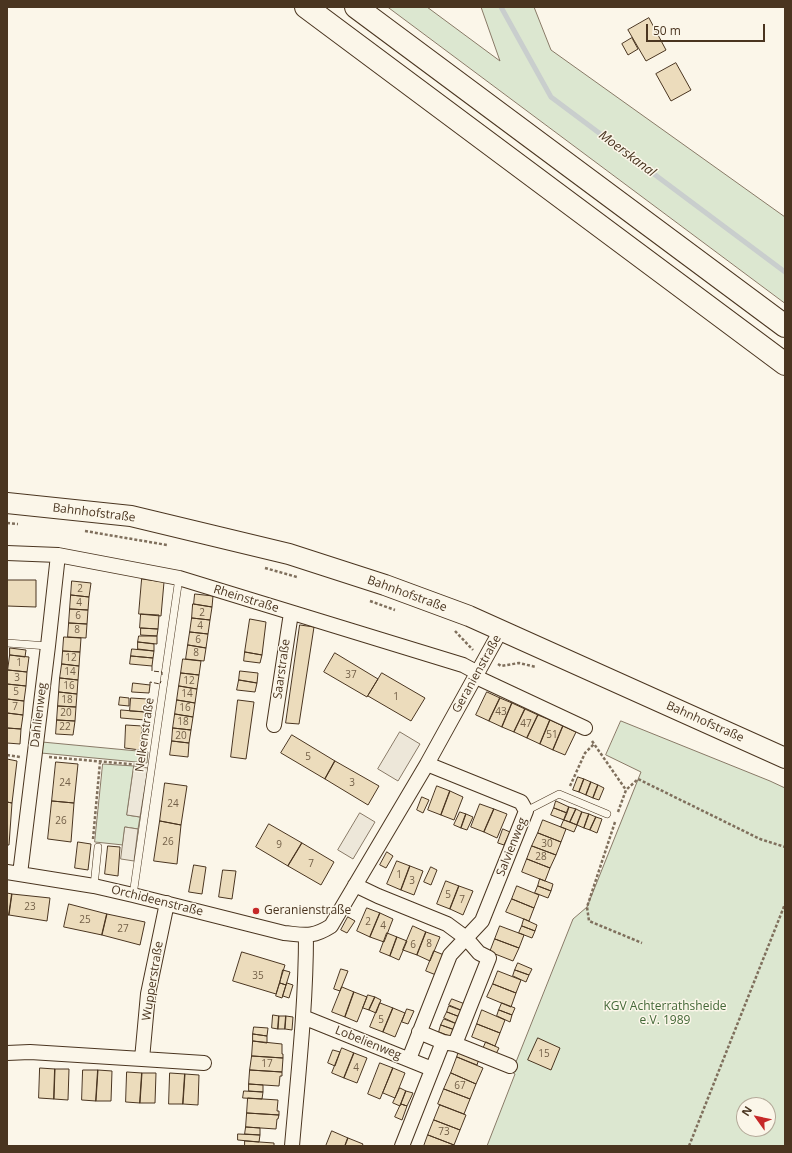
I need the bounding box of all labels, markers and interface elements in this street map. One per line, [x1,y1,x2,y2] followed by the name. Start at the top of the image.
[648,16,767,42] scale bar
[653,22,681,39] text: 50 m
[595,128,659,180] water label: Moerskanal
[52,501,136,525] street label: Bahnhofstraße
[365,573,449,615] street label: Bahnhofstraße
[212,582,280,616] street label: Rheinstraße
[77,583,83,595] house number: 2
[76,597,82,609] house number: 4
[199,607,205,619] house number: 2
[75,610,81,622] house number: 6
[197,620,203,632] house number: 4
[74,624,80,636] house number: 8
[450,632,504,716] street label: Geranienstraße
[195,634,201,646] house number: 6
[271,638,293,700] street label: Saarstraße
[193,647,199,659] house number: 8
[65,652,77,664] house number: 12
[16,657,22,669] house number: 1
[64,666,76,678] house number: 14
[345,669,357,681] house number: 37
[14,672,20,684] house number: 3
[183,675,195,687] house number: 12
[63,680,75,692] house number: 16
[28,682,50,748] street label: Dahlienweg
[13,686,19,698] house number: 5
[181,688,193,700] house number: 14
[393,691,399,703] house number: 1
[61,694,73,706] house number: 18
[133,697,157,773] street label: Nelkenstraße
[664,698,746,746] street label: Bahnhofstraße
[12,701,18,713] house number: 7
[179,702,191,714] house number: 16
[495,706,507,718] house number: 43
[60,707,72,719] house number: 20
[177,716,189,728] house number: 18
[520,718,532,730] house number: 47
[59,721,71,733] house number: 22
[546,729,558,741] house number: 51
[175,730,187,742] house number: 20
[305,751,311,763] house number: 5
[59,777,71,789] house number: 24
[349,777,355,789] house number: 3
[167,798,179,810] house number: 24
[55,815,67,827] house number: 26
[494,816,530,878] street label: Salvienweg
[162,836,174,848] house number: 26
[541,838,553,850] house number: 30
[276,839,282,851] house number: 9
[535,851,547,863] house number: 28
[308,858,314,870] house number: 7
[396,869,402,881] house number: 1
[409,875,415,887] house number: 3
[109,883,205,919] street label: Orchideenstraße
[445,889,451,901] house number: 5
[459,894,465,906] house number: 7
[24,901,36,913] house number: 23
[264,904,351,918] place label: Geranienstraße
[251,906,261,916] marker: Geranienstraße
[79,914,91,926] house number: 25
[365,916,371,928] house number: 2
[380,920,386,932] house number: 4
[117,923,129,935] house number: 27
[426,938,432,950] house number: 8
[410,939,416,951] house number: 6
[140,940,166,1022] street label: Wupperstraße
[252,970,264,982] house number: 35
[603,1000,727,1028] park label: KGV Achterrathsheide e.V. 1989
[378,1014,384,1026] house number: 5
[333,1023,403,1063] street label: Lobelienweg
[538,1048,550,1060] house number: 15
[261,1058,273,1070] house number: 17
[353,1062,359,1074] house number: 4
[454,1080,466,1092] house number: 67
[736,1097,776,1137] north arrow
[738,1103,755,1119] text: N
[438,1126,450,1138] house number: 73

